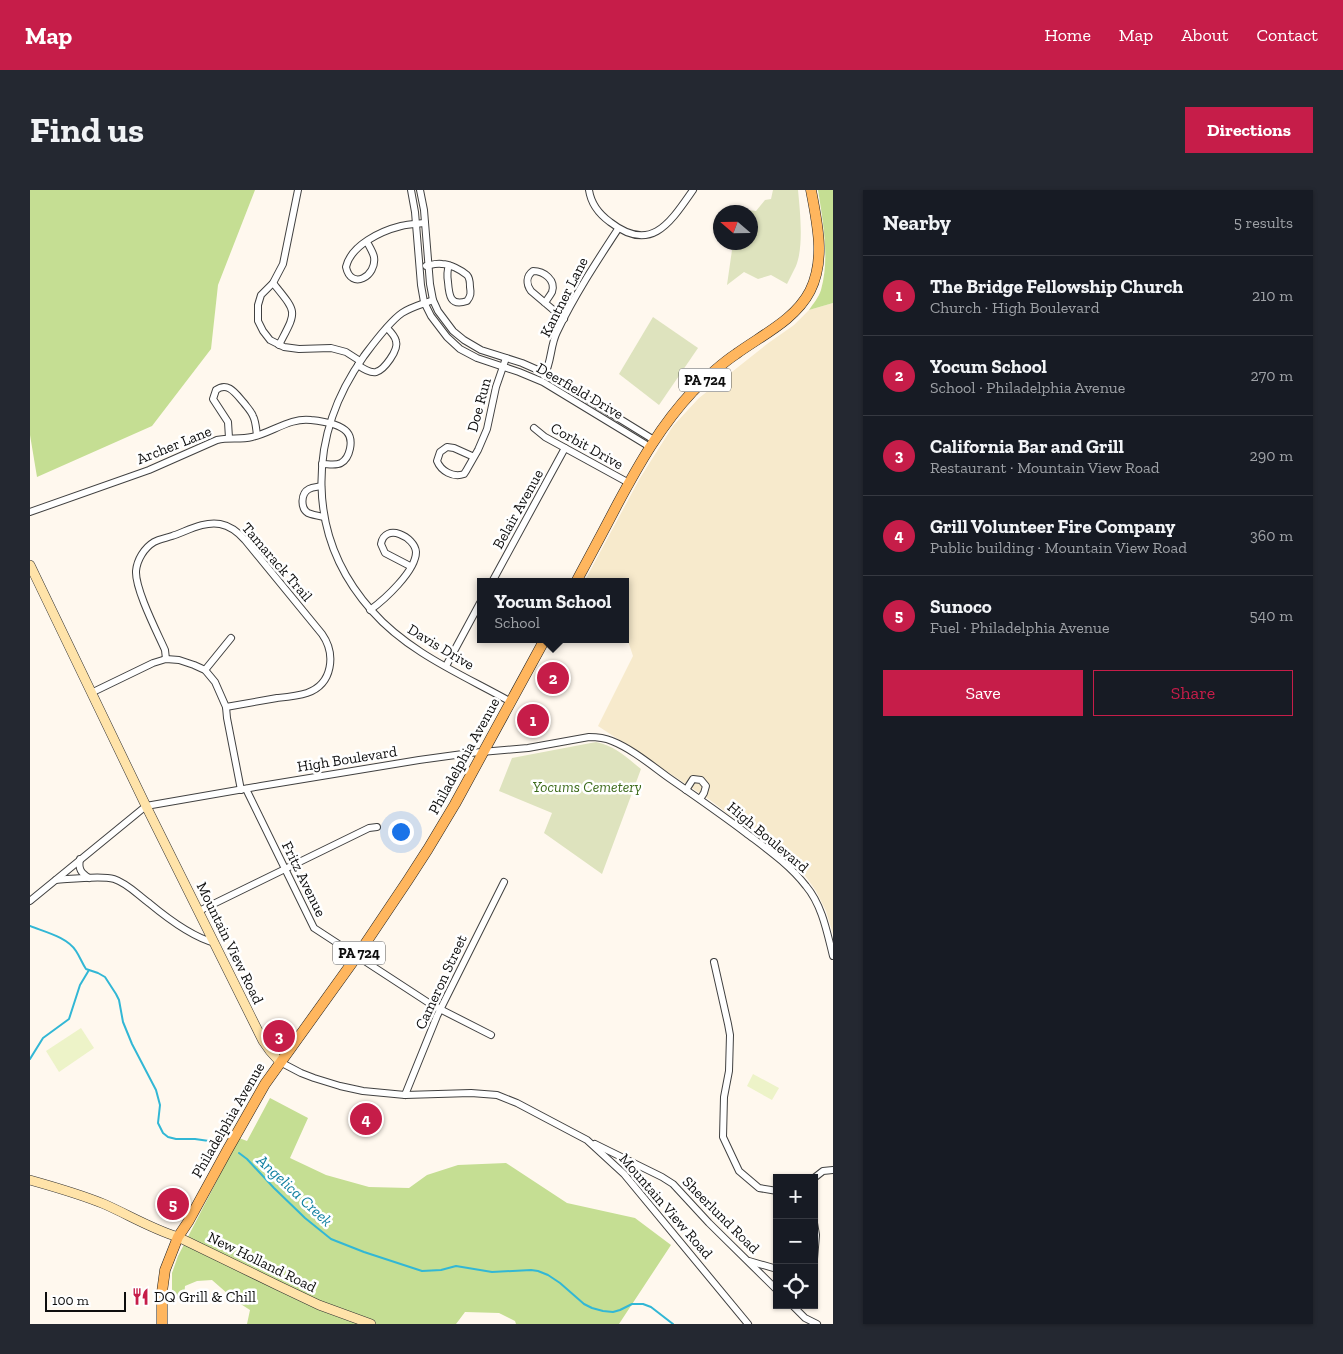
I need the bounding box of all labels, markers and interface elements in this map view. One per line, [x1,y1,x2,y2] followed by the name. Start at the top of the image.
[25,21,72,50] text: Map
[1044,24,1091,46] text: Home
[1119,24,1153,46] text: Map
[1181,24,1228,46] text: About
[1256,24,1318,46] text: Contact
[1185,107,1313,153] button: Directions
[30,109,144,151] text: Find us
[713,205,758,250] north arrow
[883,210,951,235] text: Nearby
[1234,213,1293,232] text: 5 results
[536,254,592,340] street label: Kantner Lane
[930,275,1183,298] text: The Bridge Fellowship Church
[896,286,902,305] text: 1
[1252,286,1293,305] text: 210 m
[930,298,1099,317] text: Church · High Boulevard
[930,355,1047,378] text: Yocum School
[533,359,627,423] street label: Deerfield Drive
[895,366,903,385] text: 2
[1251,366,1293,385] text: 270 m
[679,368,731,392] road number: PA 724
[463,376,495,434] street label: Doe Run
[930,378,1125,397] text: School · Philadelphia Avenue
[548,419,626,473] street label: Corbit Drive
[134,422,214,468] street label: Archer Lane
[930,435,1124,458] text: California Bar and Grill
[895,446,903,465] text: 3
[1250,446,1293,465] text: 290 m
[930,458,1160,477] text: Restaurant · Mountain View Road
[489,466,547,552] street label: Belair Avenue
[930,515,1175,538] text: Grill Volunteer Fire Company
[238,519,316,605] street label: Tamarack Trail
[894,526,904,545] text: 4
[1250,526,1293,545] text: 360 m
[930,538,1187,557] text: Public building · Mountain View Road
[477,578,629,643] popup
[494,590,612,613] text: Yocum School
[930,595,992,618] text: Sunoco
[895,606,903,625] text: 5
[1250,606,1293,625] text: 540 m
[494,613,540,632] text: School
[930,618,1109,637] text: Fuel · Philadelphia Avenue
[404,620,478,674] street label: Davis Drive
[537,659,569,697] pin: 2
[883,670,1083,716] button: Save
[1093,670,1293,716] button: Share
[425,695,503,817] street label: Philadelphia Avenue
[517,701,549,739] pin: 1
[296,742,399,776] street label: High Boulevard
[532,778,642,796] park label: Yocums Cemetery
[724,798,813,877] street label: High Boulevard
[388,819,414,845] your location
[278,838,330,920] street label: Fritz Avenue
[193,879,268,1008] street label: Mountain View Road
[411,931,471,1032] street label: Cameron Street
[333,941,385,964] road number: PA 724
[263,1017,295,1055] pin: 3
[188,1059,268,1181] street label: Philadelphia Avenue
[350,1100,382,1138] pin: 4
[252,1150,337,1230] water label: Angelica Creek
[615,1150,717,1263] street label: Mountain View Road
[679,1173,764,1258] street label: Sheerlund Road
[773,1174,818,1309] map controls
[773,1174,818,1219] button: +
[157,1185,189,1223] pin: 5
[773,1219,818,1264] button: −
[205,1228,320,1296] street label: New Holland Road
[773,1264,818,1309] button: locate
[130,1287,150,1307] restaurant icon: DQ Grill & Chill
[154,1288,256,1306] place label: DQ Grill & Chill
[45,1289,126,1312] scale bar
[52,1292,89,1309] text: 100 m

